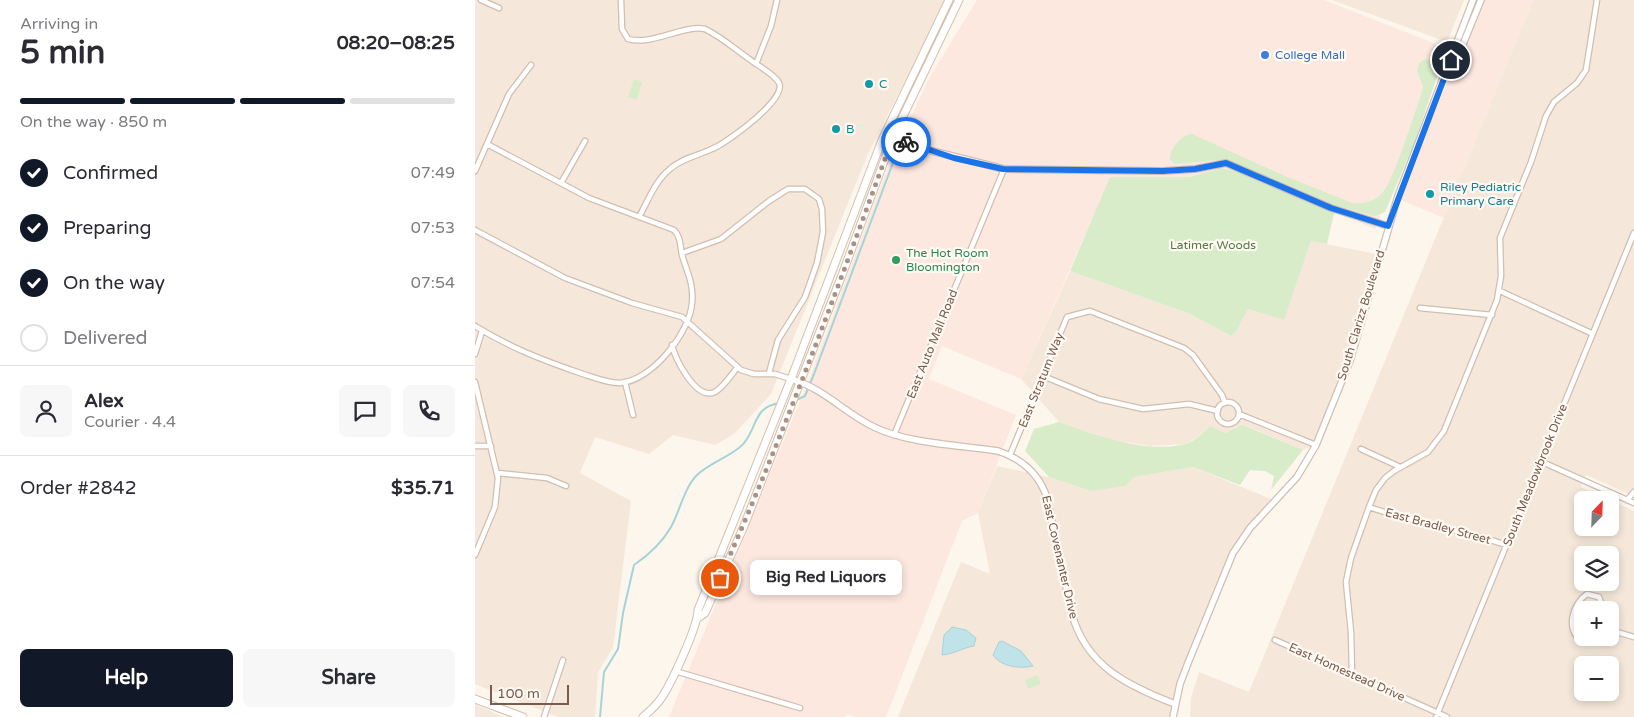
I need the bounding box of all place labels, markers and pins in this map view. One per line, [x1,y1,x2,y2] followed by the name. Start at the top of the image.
[1430,39,1472,81] pin
[1275,48,1345,62] place label: College Mall
[1259,49,1271,61] marker: College Mall
[879,77,887,91] place label: C
[863,78,875,90] marker: C
[846,122,854,136] place label: B
[830,123,842,135] marker: B
[1440,180,1521,208] place label: Riley Pediatric Primary Care
[1424,188,1436,200] marker: Riley Pediatric Primary Care
[906,246,988,274] place label: The Hot Room Bloomington
[890,254,902,266] marker: The Hot Room Bloomington
[699,557,741,599] pin
[750,560,903,596] callout: Big Red Liquors

